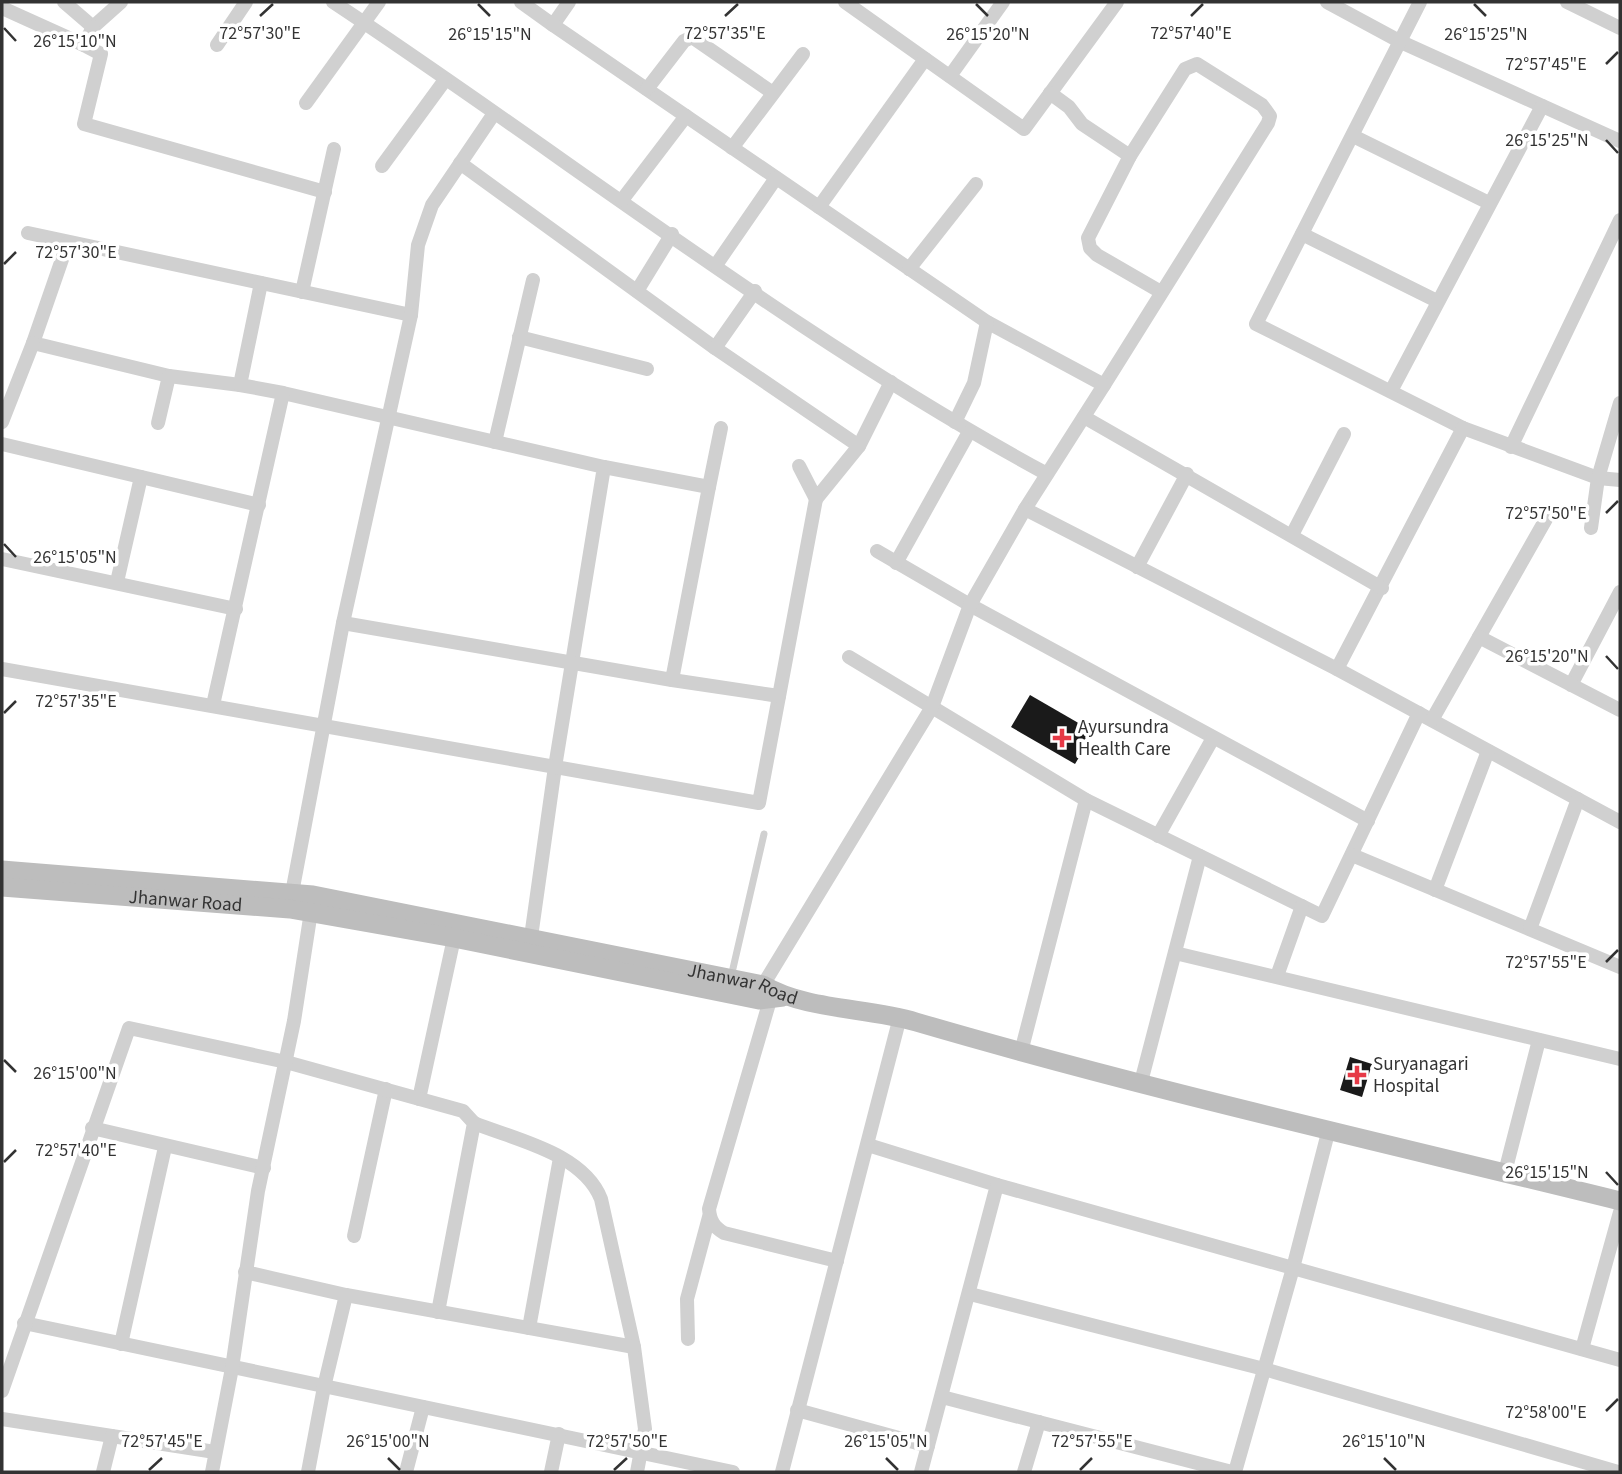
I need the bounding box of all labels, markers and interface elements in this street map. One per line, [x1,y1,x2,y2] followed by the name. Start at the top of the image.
[219,21,301,46] text: 72°57'30"E
[684,21,766,46] text: 72°57'35"E
[1150,21,1232,46] text: 72°57'40"E
[448,22,532,47] text: 26°15'15"N
[946,22,1030,47] text: 26°15'20"N
[1444,22,1528,47] text: 26°15'25"N
[33,29,117,54] text: 26°15'10"N
[1505,52,1587,77] text: 72°57'45"E
[1505,128,1589,153] text: 26°15'25"N
[35,240,117,265] text: 72°57'30"E
[1505,501,1587,526] text: 72°57'50"E
[33,545,117,570] text: 26°15'05"N
[1505,644,1589,669] text: 26°15'20"N
[35,689,117,714] text: 72°57'35"E
[1078,714,1171,763] place label: Ayursundra Health Care
[1052,728,1072,748] marker: Ayursundra Health Care
[128,883,243,919] street label: Jhanwar Road
[1505,950,1587,975] text: 72°57'55"E
[685,957,801,1012] street label: Jhanwar Road
[1373,1051,1469,1100] place label: Suryanagari Hospital
[33,1061,117,1086] text: 26°15'00"N
[1347,1065,1367,1085] marker: Suryanagari Hospital
[35,1138,117,1163] text: 72°57'40"E
[1505,1160,1589,1185] text: 26°15'15"N
[1505,1400,1587,1425] text: 72°58'00"E
[121,1429,203,1454] text: 72°57'45"E
[346,1429,430,1454] text: 26°15'00"N
[586,1429,668,1454] text: 72°57'50"E
[844,1429,928,1454] text: 26°15'05"N
[1051,1429,1133,1454] text: 72°57'55"E
[1342,1429,1426,1454] text: 26°15'10"N

